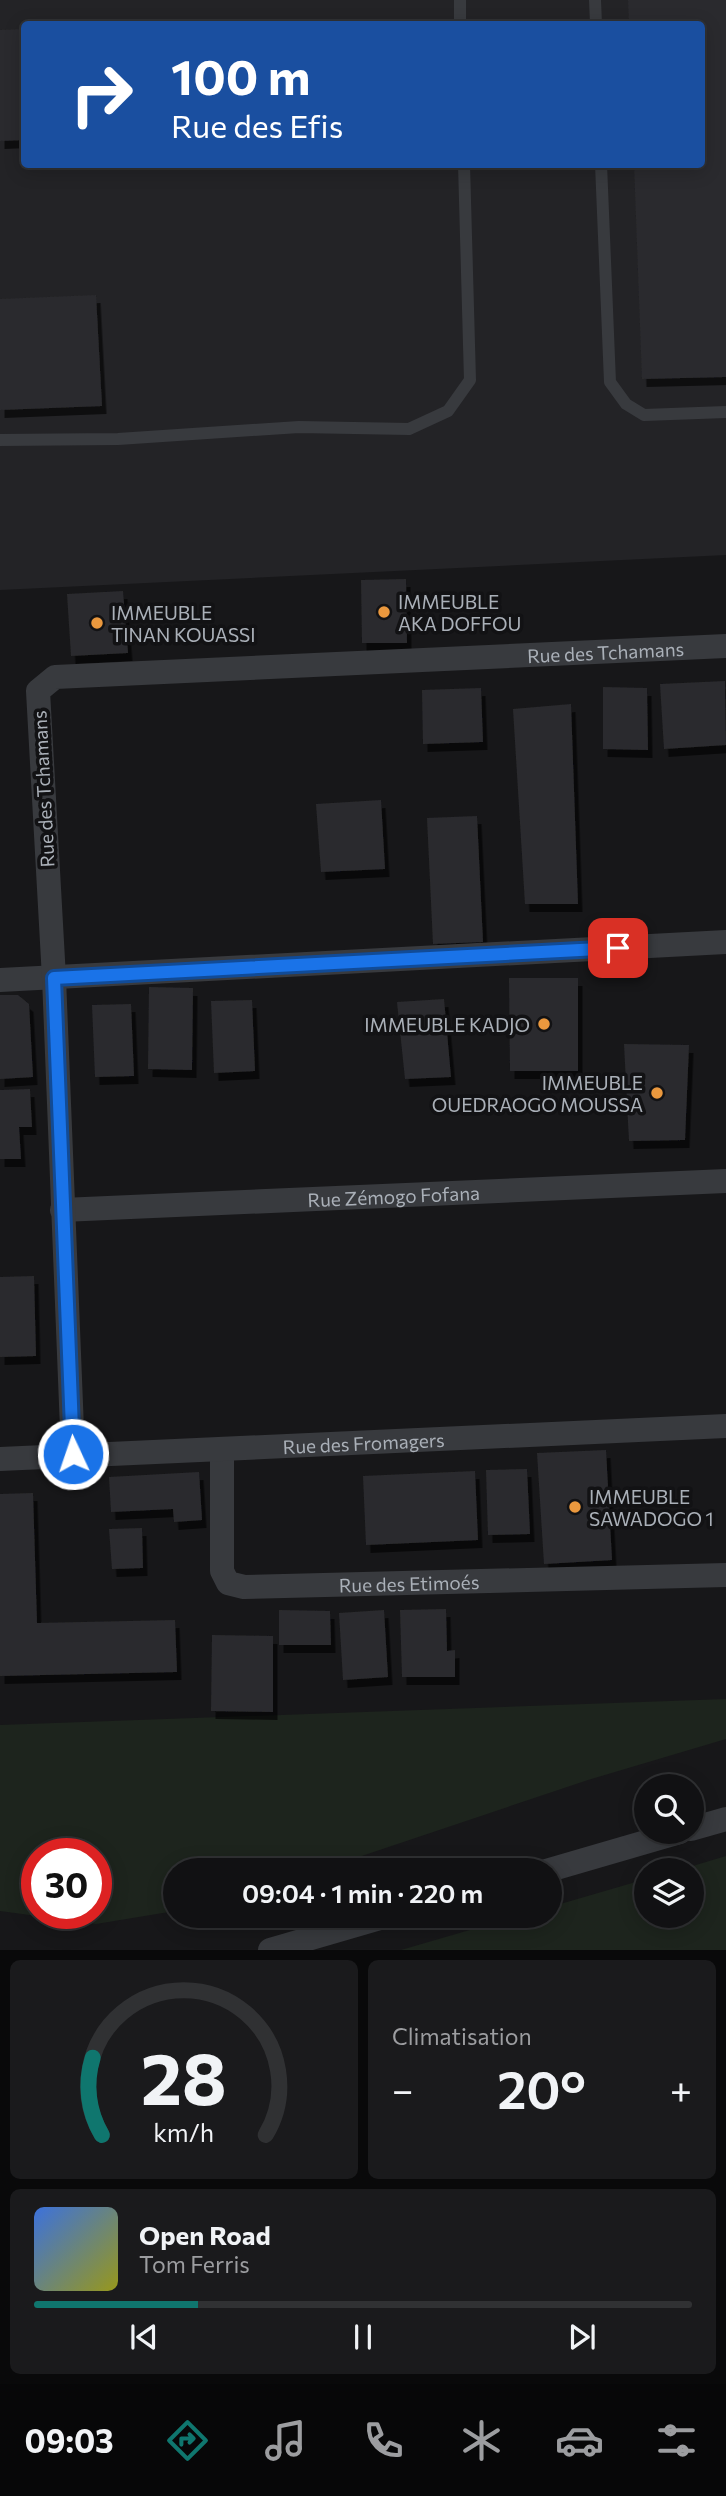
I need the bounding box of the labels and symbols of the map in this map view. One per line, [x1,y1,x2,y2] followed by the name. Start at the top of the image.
[398,590,521,635] place label: IMMEUBLE AKA DOFFOU
[111,601,256,646] place label: IMMEUBLE TINAN KOUASSI
[376,604,392,620] marker: IMMEUBLE AKA DOFFOU
[89,615,105,631] marker: IMMEUBLE TINAN KOUASSI
[526,636,685,667] street label: Rue des Tchamans
[27,710,59,868] street label: Rue des Tchamans
[588,918,648,978] pin
[364,1013,530,1036] place label: IMMEUBLE KADJO
[536,1016,552,1032] marker: IMMEUBLE KADJO
[432,1071,643,1116] place label: IMMEUBLE OUEDRAOGO MOUSSA
[649,1085,665,1101] marker: IMMEUBLE OUEDRAOGO MOUSSA
[307,1180,480,1211] street label: Rue Zémogo Fofana
[36,1417,110,1491] position arrow
[282,1427,445,1458] street label: Rue des Fromagers
[589,1485,714,1530] place label: IMMEUBLE SAWADOGO 1
[567,1499,583,1515] marker: IMMEUBLE SAWADOGO 1
[338,1570,480,1596] street label: Rue des Etimoés
[21,1838,112,1929] speed limit sign: 30

